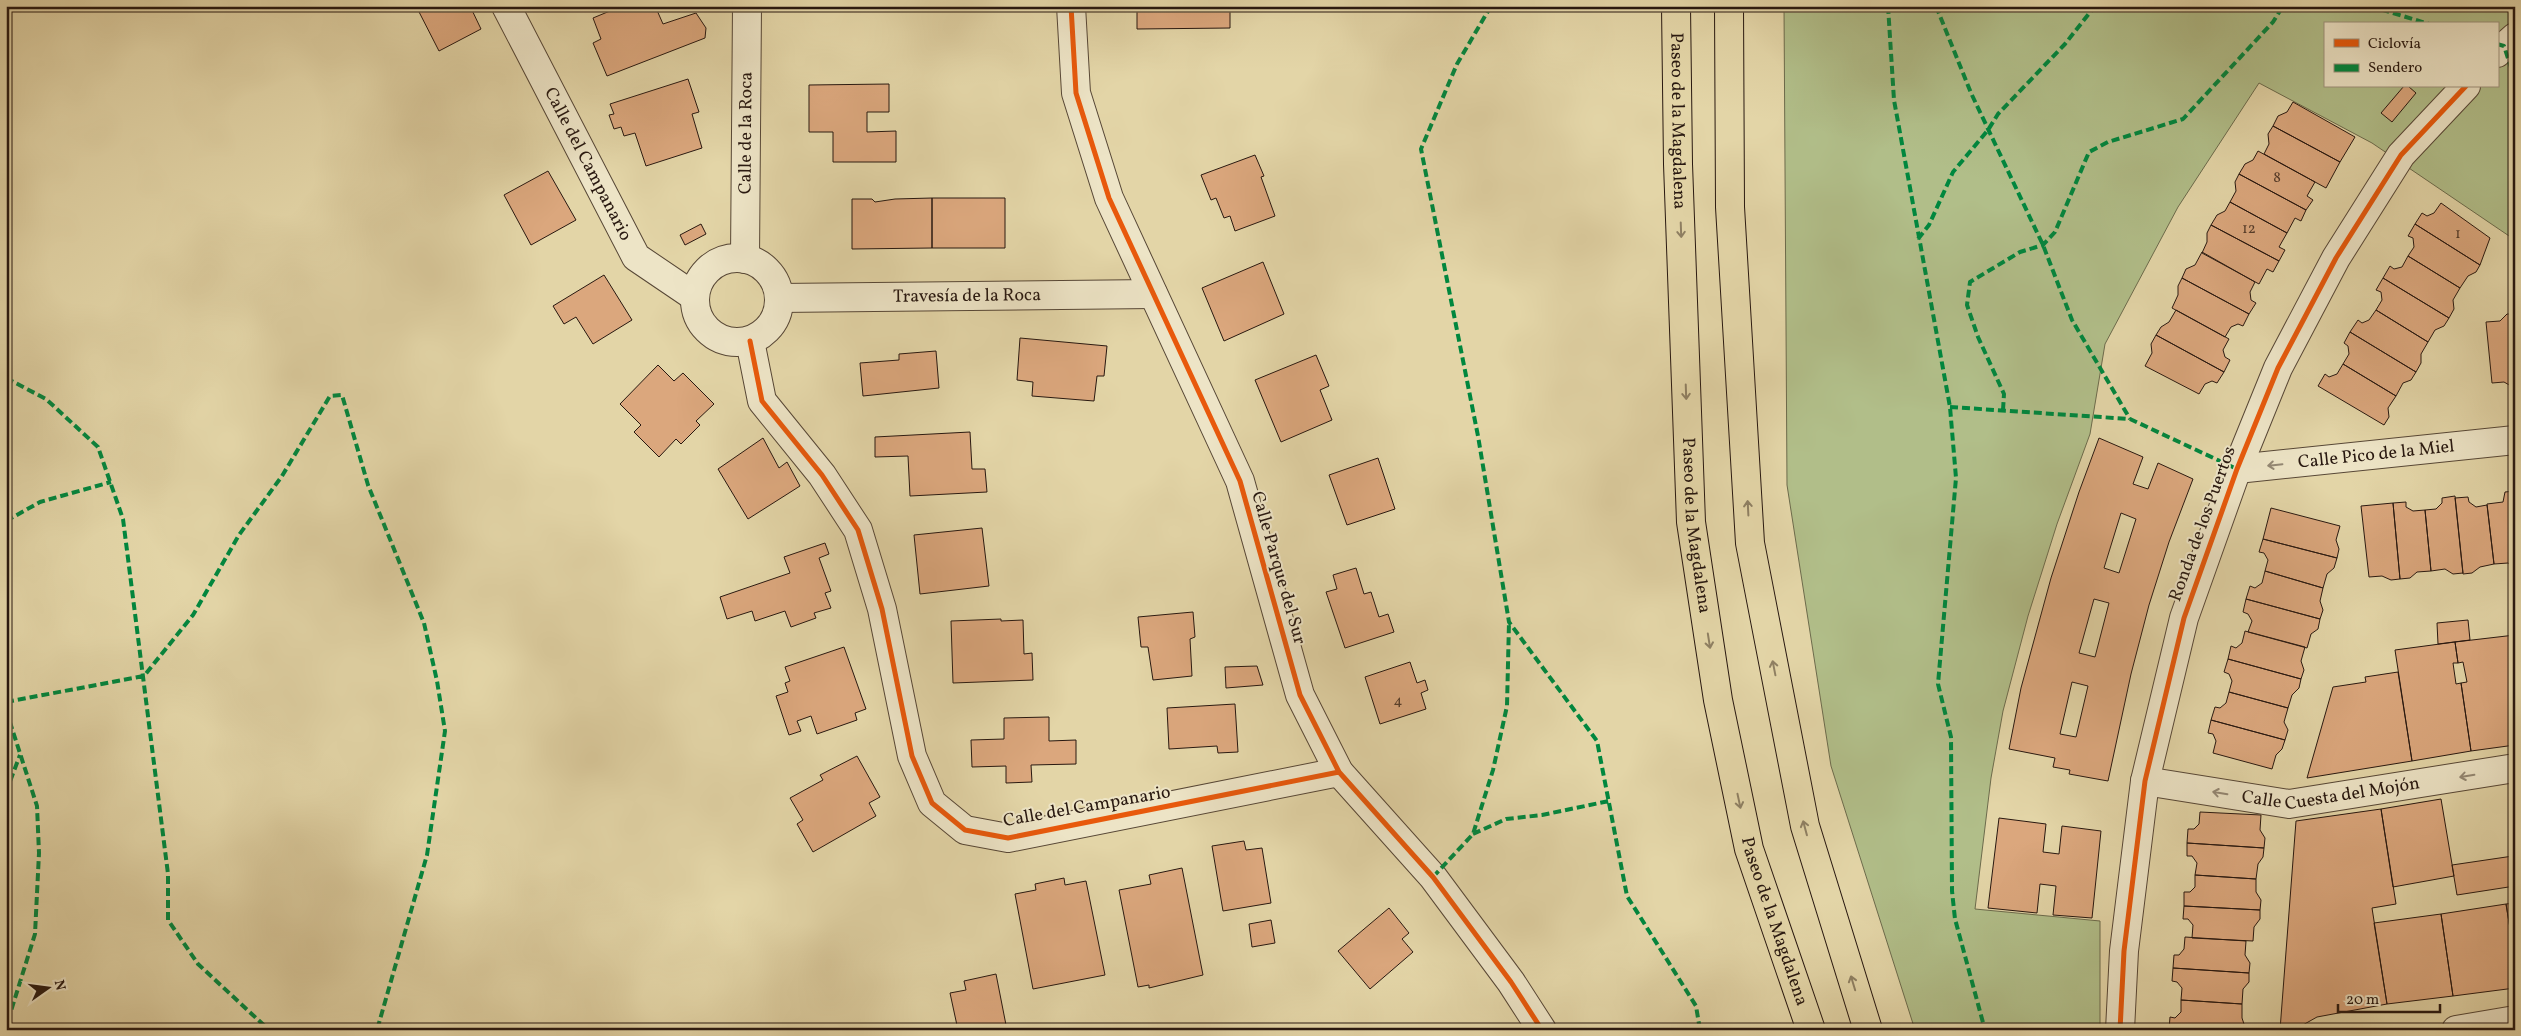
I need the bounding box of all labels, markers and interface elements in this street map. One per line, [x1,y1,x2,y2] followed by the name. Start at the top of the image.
[2324,22,2498,88] legend
[1664,32,1692,210] street label: Paseo de la Magdalena
[2368,34,2421,55] text: Ciclovía
[2368,58,2422,79] text: Sendero
[733,72,759,194] street label: Calle de la Roca
[538,83,638,245] street label: Calle del Campanario
[2273,168,2281,189] house number: 8
[2242,219,2256,240] house number: 12
[1676,222,1685,238] one-way arrow
[2455,224,2461,245] house number: 1
[893,283,1041,309] street label: Travesía de la Roca
[1682,384,1691,400] one-way arrow
[2297,434,2456,475] street label: Calle Pico de la Miel
[1675,437,1717,615] street label: Paseo de la Magdalena
[2163,443,2243,605] street label: Ronda de los Puertos
[2267,460,2283,470] one-way arrow
[1244,489,1312,648] street label: Calle Parque del Sur
[1744,501,1753,517] one-way arrow
[1705,633,1715,649] one-way arrow
[1769,661,1779,677] one-way arrow
[1394,691,1403,712] house number: 4
[2240,771,2422,817] street label: Calle Cuesta del Mojón
[2459,771,2475,781] one-way arrow
[1001,780,1173,834] street label: Calle del Campanario
[2212,788,2228,798] one-way arrow
[1735,792,1744,808] one-way arrow
[1800,820,1810,836] one-way arrow
[1734,835,1814,1009] street label: Paseo de la Magdalena
[22,964,72,1014] north arrow
[1848,976,1857,992] one-way arrow
[49,978,70,992] text: N
[2338,981,2441,1013] scale bar
[2346,990,2379,1011] text: 20 m

